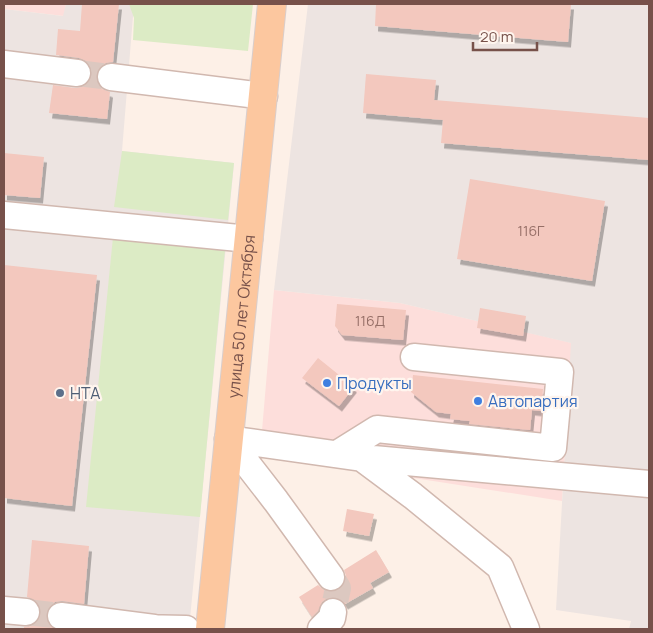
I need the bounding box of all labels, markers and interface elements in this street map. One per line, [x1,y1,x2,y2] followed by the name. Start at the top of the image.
[473,20,537,52] scale bar
[480,26,513,47] text: 20 m
[517,221,545,240] house number: 116Г
[222,234,260,399] street label: улица 50 лет Октября
[355,311,385,330] house number: 116Д
[337,372,412,394] place label: Продукты
[321,377,333,389] marker: Продукты
[70,382,100,404] place label: НТА
[54,387,66,399] marker: НТА
[488,390,578,412] place label: Автопартия
[472,395,484,407] marker: Автопартия

